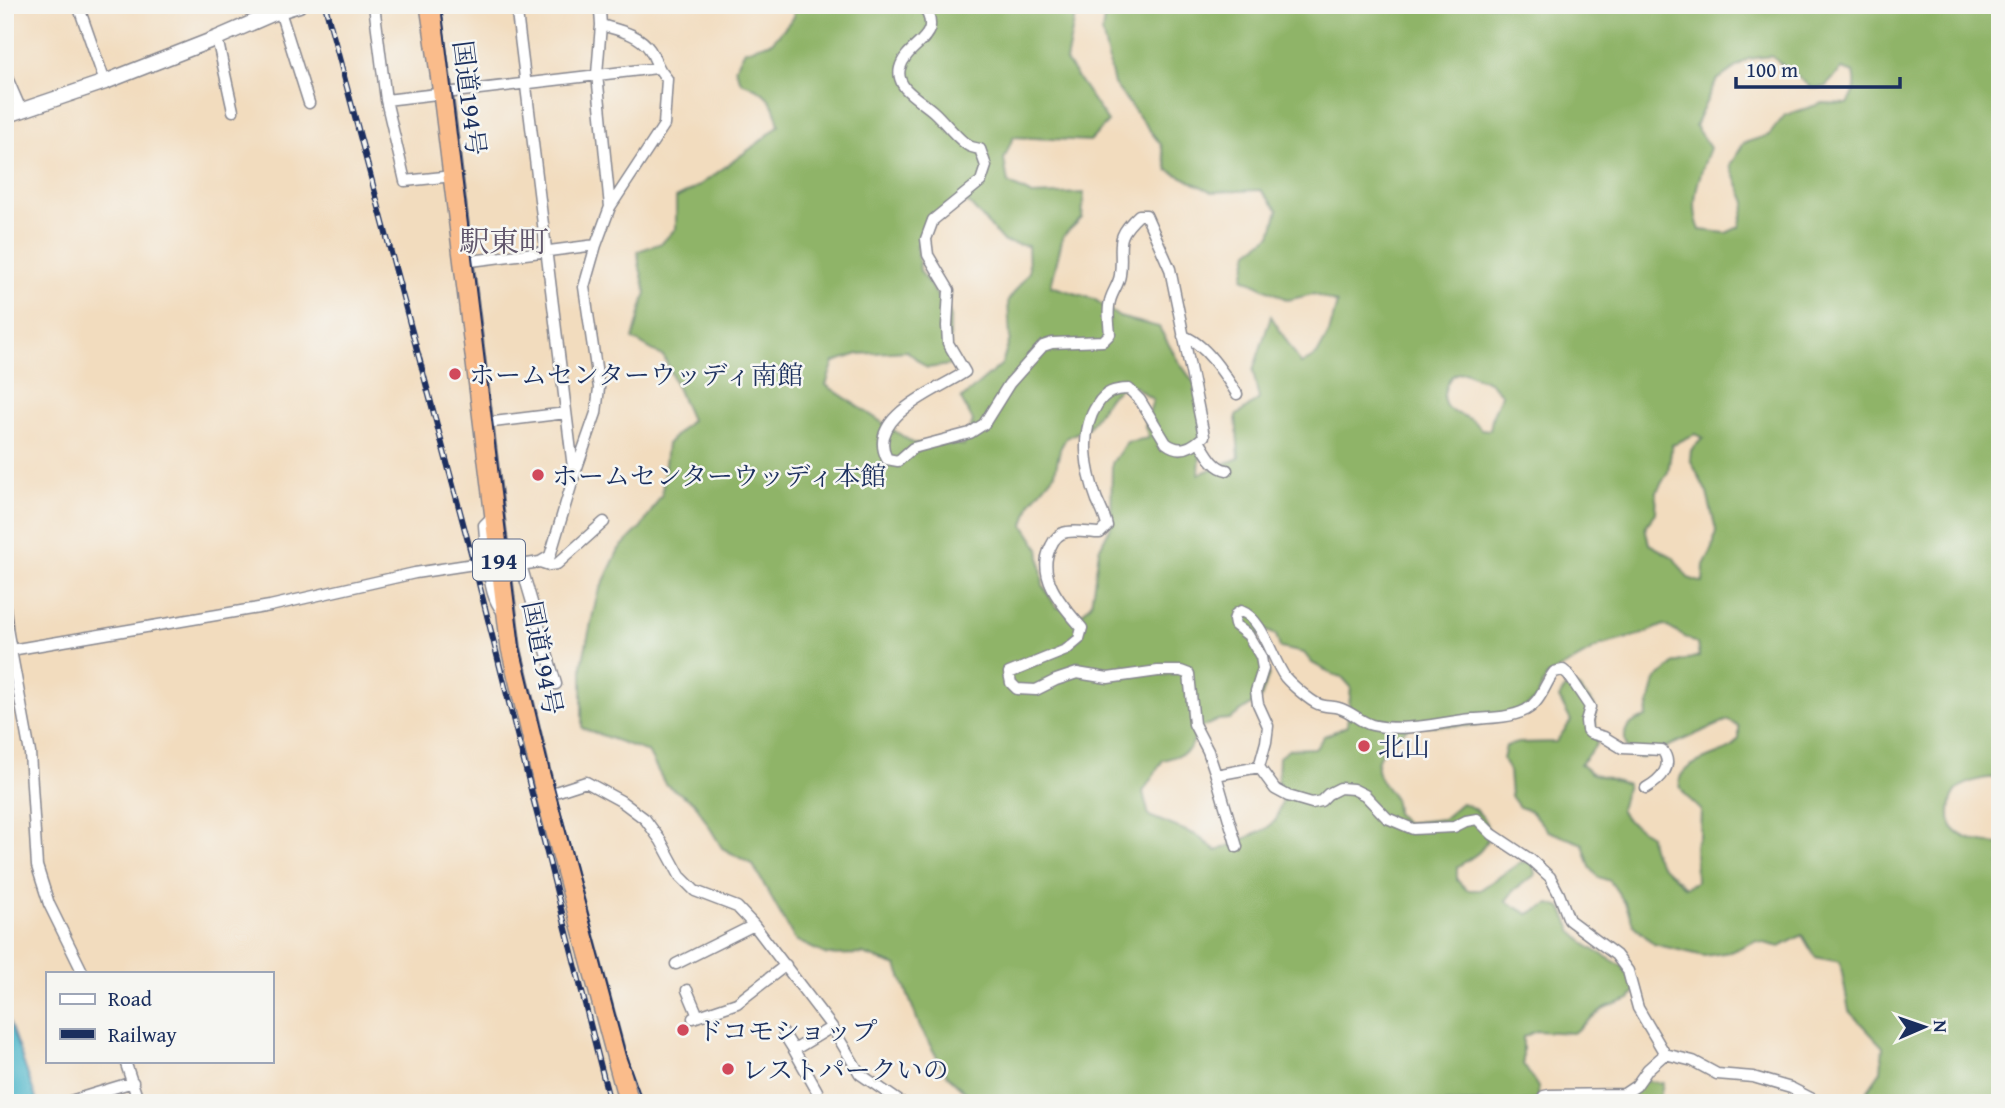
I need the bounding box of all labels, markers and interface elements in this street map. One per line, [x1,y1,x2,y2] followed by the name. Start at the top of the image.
[444,38,496,158] street label: 国道194号
[1736,46,1900,90] scale bar
[1746,54,1798,85] text: 100 m
[459,219,549,263] district label: 駅東町
[469,355,803,394] place label: ホームセンターウッディ南館
[447,366,463,382] marker: ホームセンターウッディ南館
[552,456,886,495] place label: ホームセンターウッディ本館
[530,467,546,483] marker: ホームセンターウッディ本館
[473,540,525,580] road number: 194
[513,598,573,718] street label: 国道194号
[1378,727,1430,766] place label: 北山
[1356,738,1372,754] marker: 北山
[46,972,273,1062] legend
[108,983,153,1014] text: Road
[1890,992,1960,1062] north arrow
[697,1011,877,1050] place label: ドコモショップ
[108,1019,177,1050] text: Railway
[1927,1020,1955,1034] text: N
[675,1022,691,1038] marker: ドコモショップ
[742,1050,949,1089] place label: レストパークいの
[720,1061,736,1077] marker: レストパークいの

